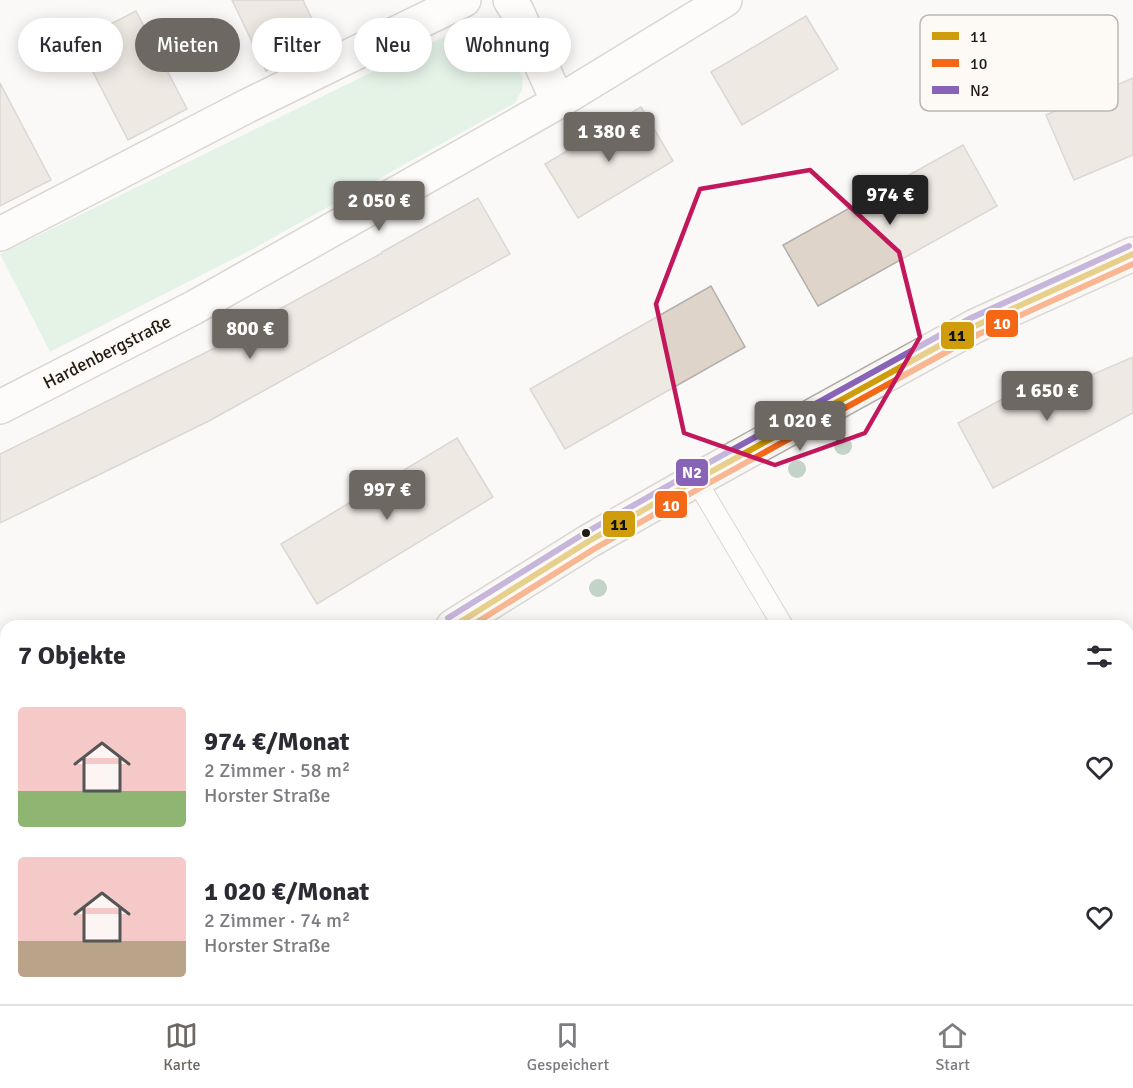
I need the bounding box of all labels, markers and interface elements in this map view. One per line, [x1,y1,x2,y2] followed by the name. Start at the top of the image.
[920,15,1118,111] legend
[18,18,123,72] chip: Kaufen
[135,18,240,72] chip: Mieten
[252,18,342,72] chip: Filter
[354,18,432,72] chip: Neu
[444,18,571,72] chip: Wohnung
[970,27,987,47] text: 11
[970,54,987,74] text: 10
[970,81,990,101] text: N2
[554,112,664,163] pin: 1 380 €
[578,119,640,144] text: 1 380 €
[848,175,932,226] pin: 974 €
[324,181,434,232] pin: 2 050 €
[866,182,914,207] text: 974 €
[348,188,410,213] text: 2 050 €
[208,309,292,360] pin: 800 €
[985,309,1019,338] line badge: 10
[39,310,175,394] street label: Hardenbergstraße
[993,314,1011,334] text: 10
[226,316,274,341] text: 800 €
[940,321,975,350] line badge: 11
[948,326,966,346] text: 11
[992,371,1102,422] pin: 1 650 €
[1016,378,1078,403] text: 1 650 €
[745,401,855,452] pin: 1 020 €
[769,408,831,433] text: 1 020 €
[675,458,709,487] line badge: N2
[682,463,702,483] text: N2
[345,470,429,521] pin: 997 €
[363,477,411,502] text: 997 €
[654,490,688,519] line badge: 10
[662,496,680,516] text: 10
[602,510,636,538] line badge: 11
[610,515,628,535] text: 11
[580,527,592,539] unlabelled marker
[18,640,126,672] text: 7 Objekte
[1083,640,1116,673] icon: filters
[204,726,350,758] text: 974 €/Monat
[66,731,138,803] icon: home
[1083,751,1116,784] icon: heart
[204,758,350,783] text: 2 Zimmer · 58 m²
[204,783,331,808] text: Horster Straße
[204,876,369,908] text: 1 020 €/Monat
[66,881,138,953] icon: home
[1083,901,1116,934] icon: heart
[204,908,350,933] text: 2 Zimmer · 74 m²
[204,933,331,958] text: Horster Straße
[163,1019,201,1075] tab: Karte
[527,1019,609,1075] tab: Gespeichert
[935,1019,970,1075] tab: Start

